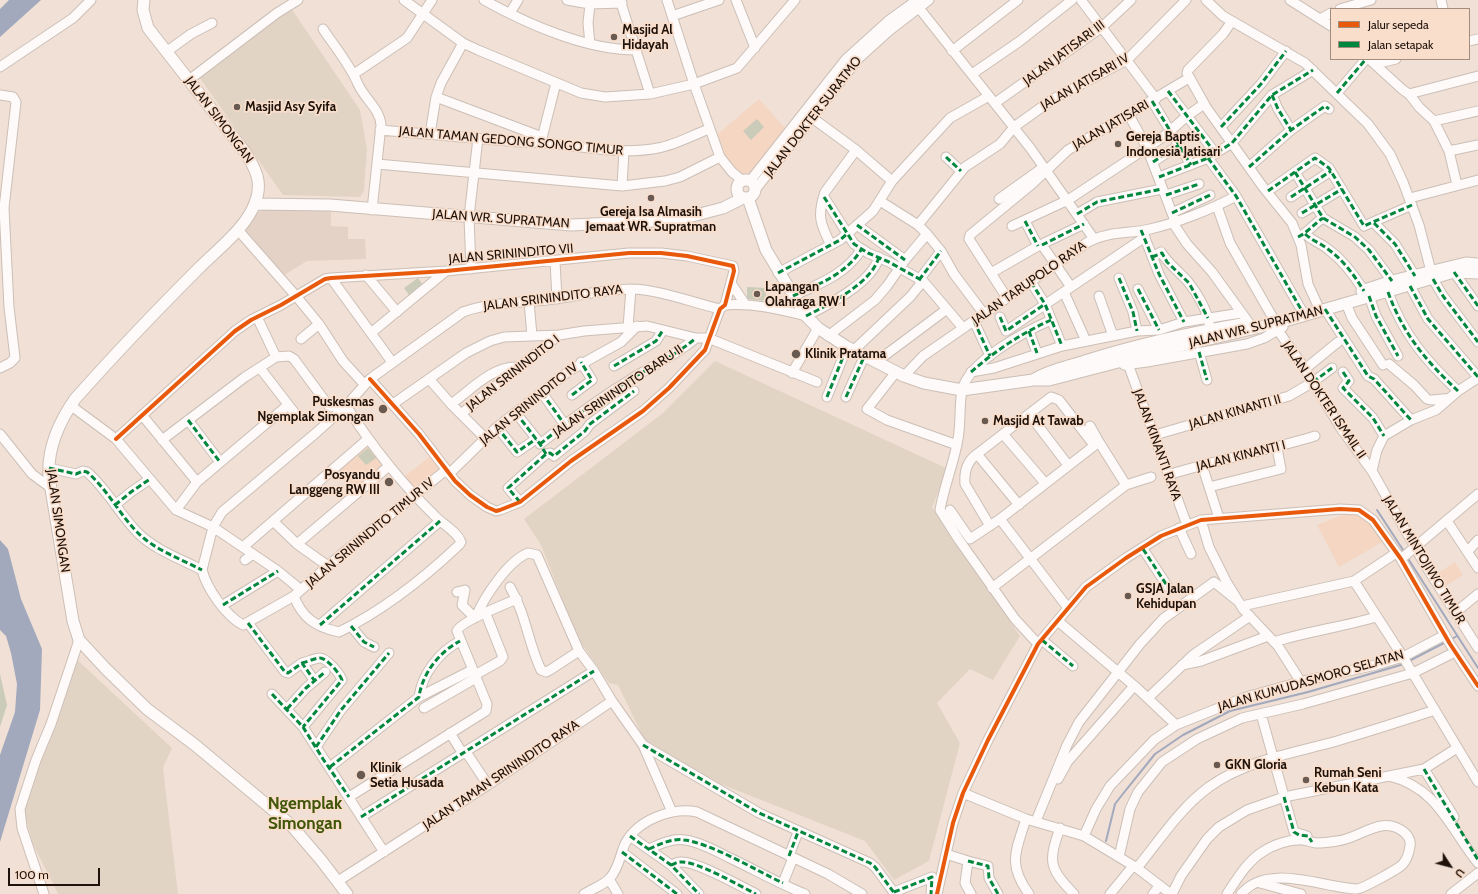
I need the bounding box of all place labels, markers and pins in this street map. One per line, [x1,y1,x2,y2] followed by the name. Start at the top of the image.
[622,22,673,53] place label: Masjid Al Hidayah
[609,32,619,42] marker: Masjid Al Hidayah
[245,99,336,115] place label: Masjid Asy Syifa
[232,102,242,112] marker: Masjid Asy Syifa
[1126,129,1220,160] place label: Gereja Baptis Indonesia Jatisari
[1113,139,1123,149] marker: Gereja Baptis Indonesia Jatisari
[646,193,656,203] marker: Gereja Isa Almasih Jemaat WR. Supratman
[586,204,716,235] place label: Gereja Isa Almasih Jemaat WR. Supratman
[765,279,846,310] place label: Lapangan Olahraga RW I
[752,289,762,299] marker: Lapangan Olahraga RW I
[805,346,886,362] place label: Klinik Pratama
[790,348,802,360] marker: Klinik Pratama
[257,394,374,425] place label: Puskesmas Ngemplak Simongan
[377,403,389,415] marker: Puskesmas Ngemplak Simongan
[993,413,1084,429] place label: Masjid At Tawab
[980,416,990,426] marker: Masjid At Tawab
[289,467,380,498] place label: Posyandu Langgeng RW III
[383,476,395,488] marker: Posyandu Langgeng RW III
[1136,581,1196,612] place label: GSJA Jalan Kehidupan
[1123,591,1133,601] marker: GSJA Jalan Kehidupan
[1225,757,1287,773] place label: GKN Gloria
[370,760,444,791] place label: Klinik Setia Husada
[1212,760,1222,770] marker: GKN Gloria
[1314,765,1382,796] place label: Rumah Seni Kebun Kata
[355,769,367,781] marker: Klinik Setia Husada
[1301,775,1311,785] marker: Rumah Seni Kebun Kata

